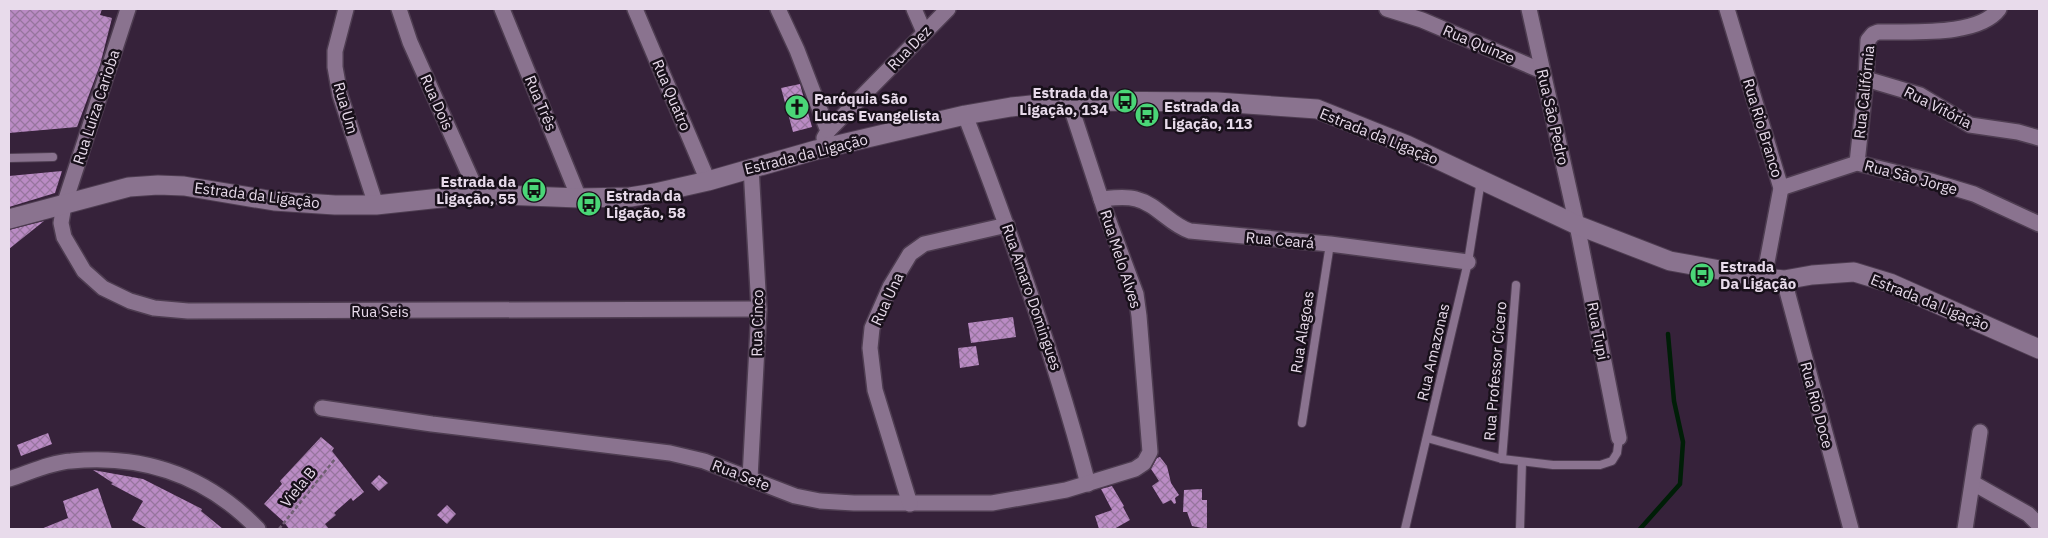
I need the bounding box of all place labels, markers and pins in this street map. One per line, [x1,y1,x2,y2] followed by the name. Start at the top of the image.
[1019,83,1108,119] place label: Estrada da Ligação, 134
[1112,88,1138,114] bus stop icon: Estrada da Ligação, 134
[814,89,940,125] place label: Paróquia São Lucas Evangelista
[784,94,810,120] church icon: Paróquia São Lucas Evangelista
[1164,97,1253,133] place label: Estrada da Ligação, 113
[1134,102,1160,128] bus stop icon: Estrada da Ligação, 113
[436,172,516,208] place label: Estrada da Ligação, 55
[521,177,547,203] bus stop icon: Estrada da Ligação, 55
[606,186,686,222] place label: Estrada da Ligação, 58
[576,191,602,217] bus stop icon: Estrada da Ligação, 58
[1720,257,1796,293] place label: Estrada Da Ligação
[1689,262,1715,288] bus stop icon: Estrada Da Ligação

